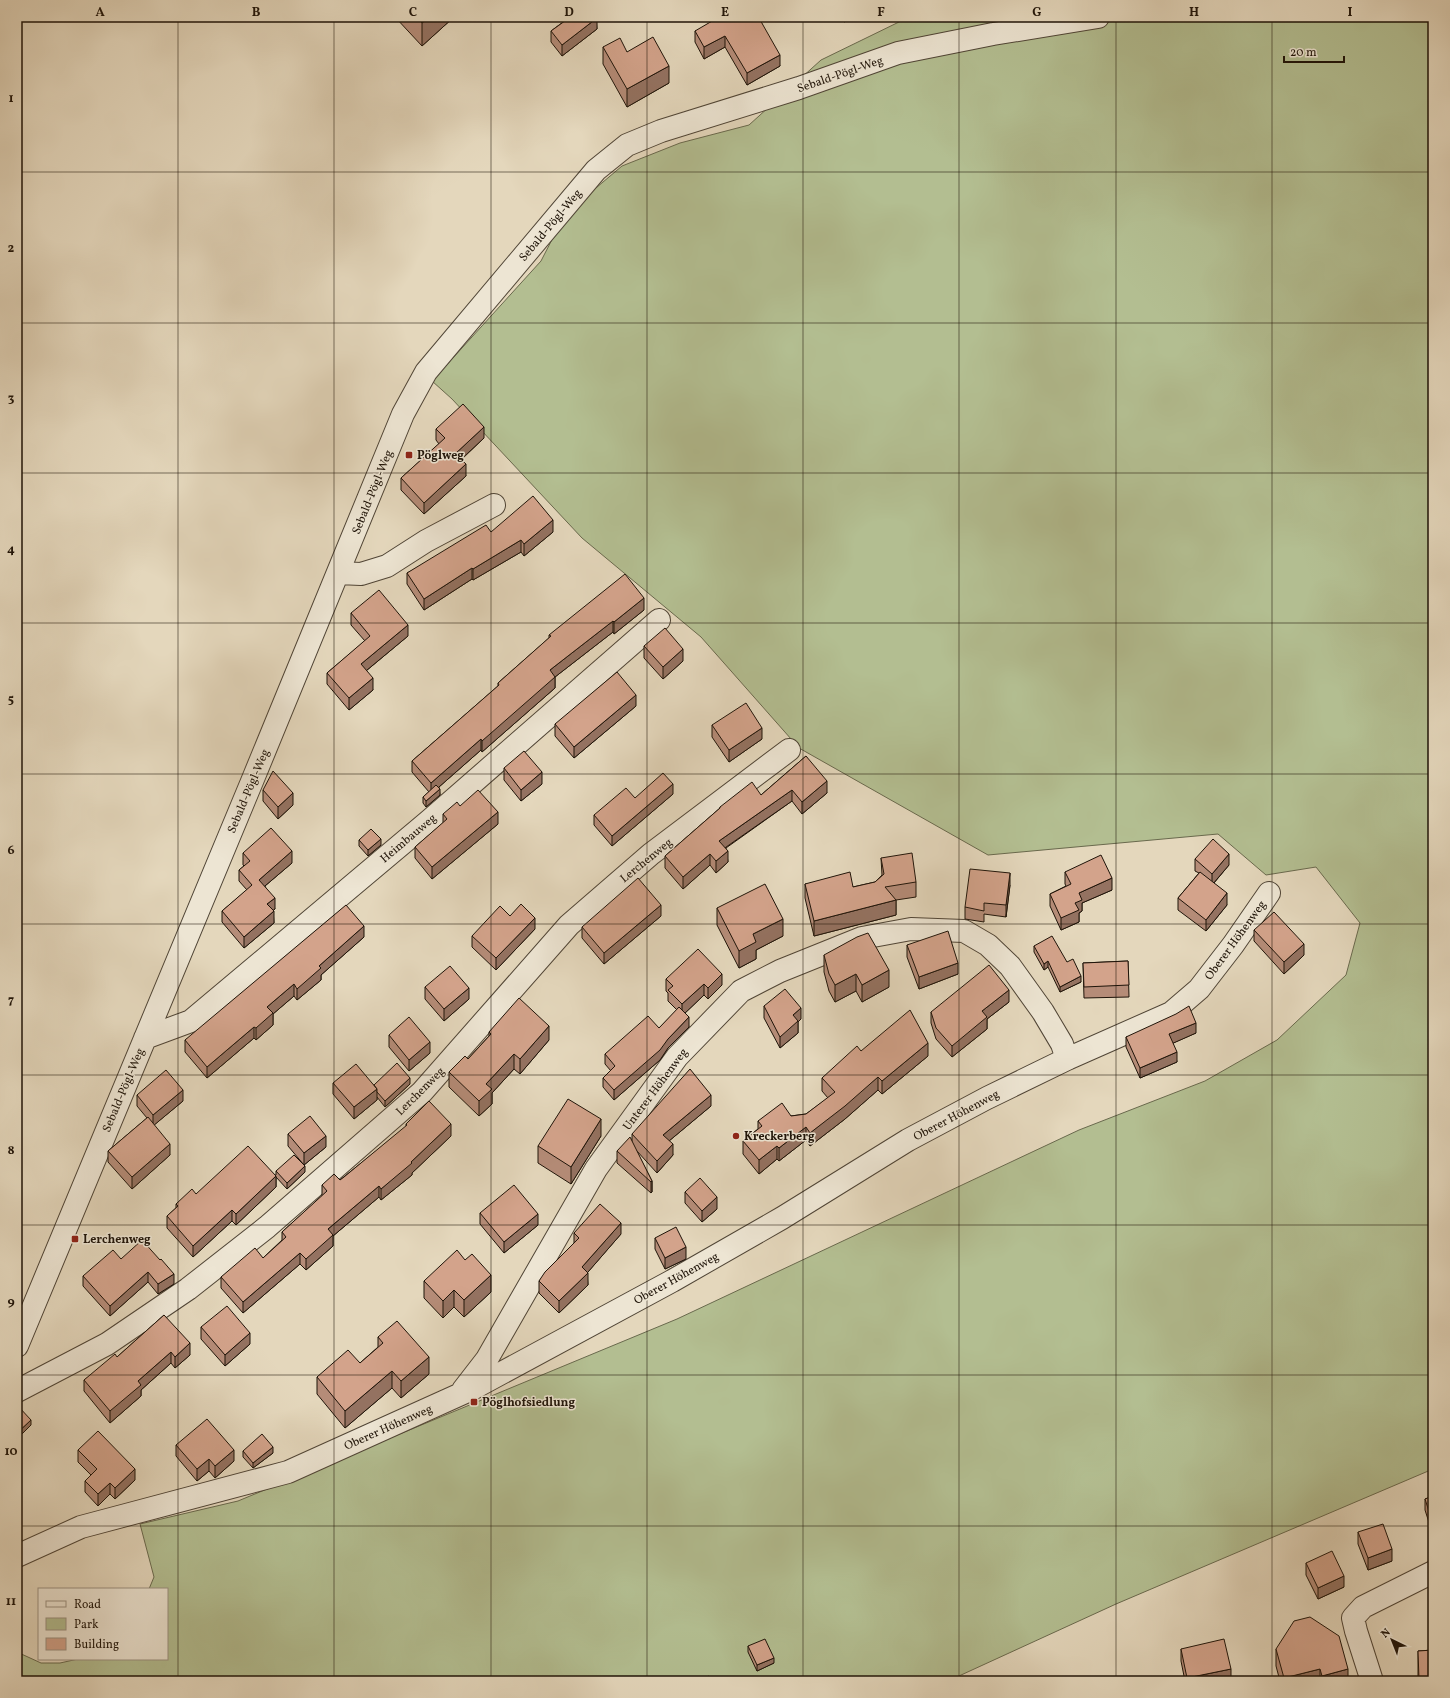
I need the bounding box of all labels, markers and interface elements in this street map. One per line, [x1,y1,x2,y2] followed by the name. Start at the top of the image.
[95,4,105,22] text: A
[252,4,261,22] text: B
[409,4,417,22] text: C
[564,4,574,22] text: D
[721,4,729,22] text: E
[877,4,885,22] text: F
[1032,4,1042,22] text: G
[1189,4,1199,22] text: H
[1348,4,1353,22] text: I
[1284,38,1344,64] scale bar
[1290,45,1317,61] text: 20 m
[795,53,885,97] street label: Sebald-Pögl-Weg
[8,90,14,108] text: 1
[516,186,586,265] street label: Sebald-Pögl-Weg
[8,240,15,258] text: 2
[8,390,15,408] text: 3
[349,448,397,537] street label: Sebald-Pögl-Weg
[417,448,464,464] place label: Pöglweg
[404,450,414,460] marker: Pöglweg
[7,541,15,559] text: 4
[8,691,14,709] text: 5
[224,747,274,836] street label: Sebald-Pögl-Weg
[377,810,440,867] street label: Heimbauweg
[617,835,676,887] street label: Lerchenweg
[7,842,15,860] text: 6
[1201,897,1270,984] street label: Oberer Höhenweg
[8,992,14,1010] text: 7
[620,1045,692,1134] street label: Unterer Höhenweg
[99,1046,149,1135] street label: Sebald-Pögl-Weg
[393,1064,449,1120] street label: Lerchenweg
[911,1087,1002,1145] street label: Oberer Höhenweg
[744,1129,815,1145] place label: Kreckerberg
[731,1131,741,1141] marker: Kreckerberg
[7,1142,15,1160] text: 8
[83,1232,151,1248] place label: Lerchenweg
[70,1234,80,1244] marker: Lerchenweg
[631,1249,722,1309] street label: Oberer Höhenweg
[7,1293,15,1311] text: 9
[482,1395,575,1411] place label: Pöglhofsiedlung
[469,1397,479,1407] marker: Pöglhofsiedlung
[342,1401,435,1455] street label: Oberer Höhenweg
[4,1443,18,1461] text: 10
[38,1588,168,1660] legend
[6,1593,16,1611] text: 11
[74,1597,101,1613] text: Road
[74,1617,99,1633] text: Park
[1372,1620,1412,1660] north arrow
[1378,1626,1394,1642] text: N
[74,1637,119,1653] text: Building

